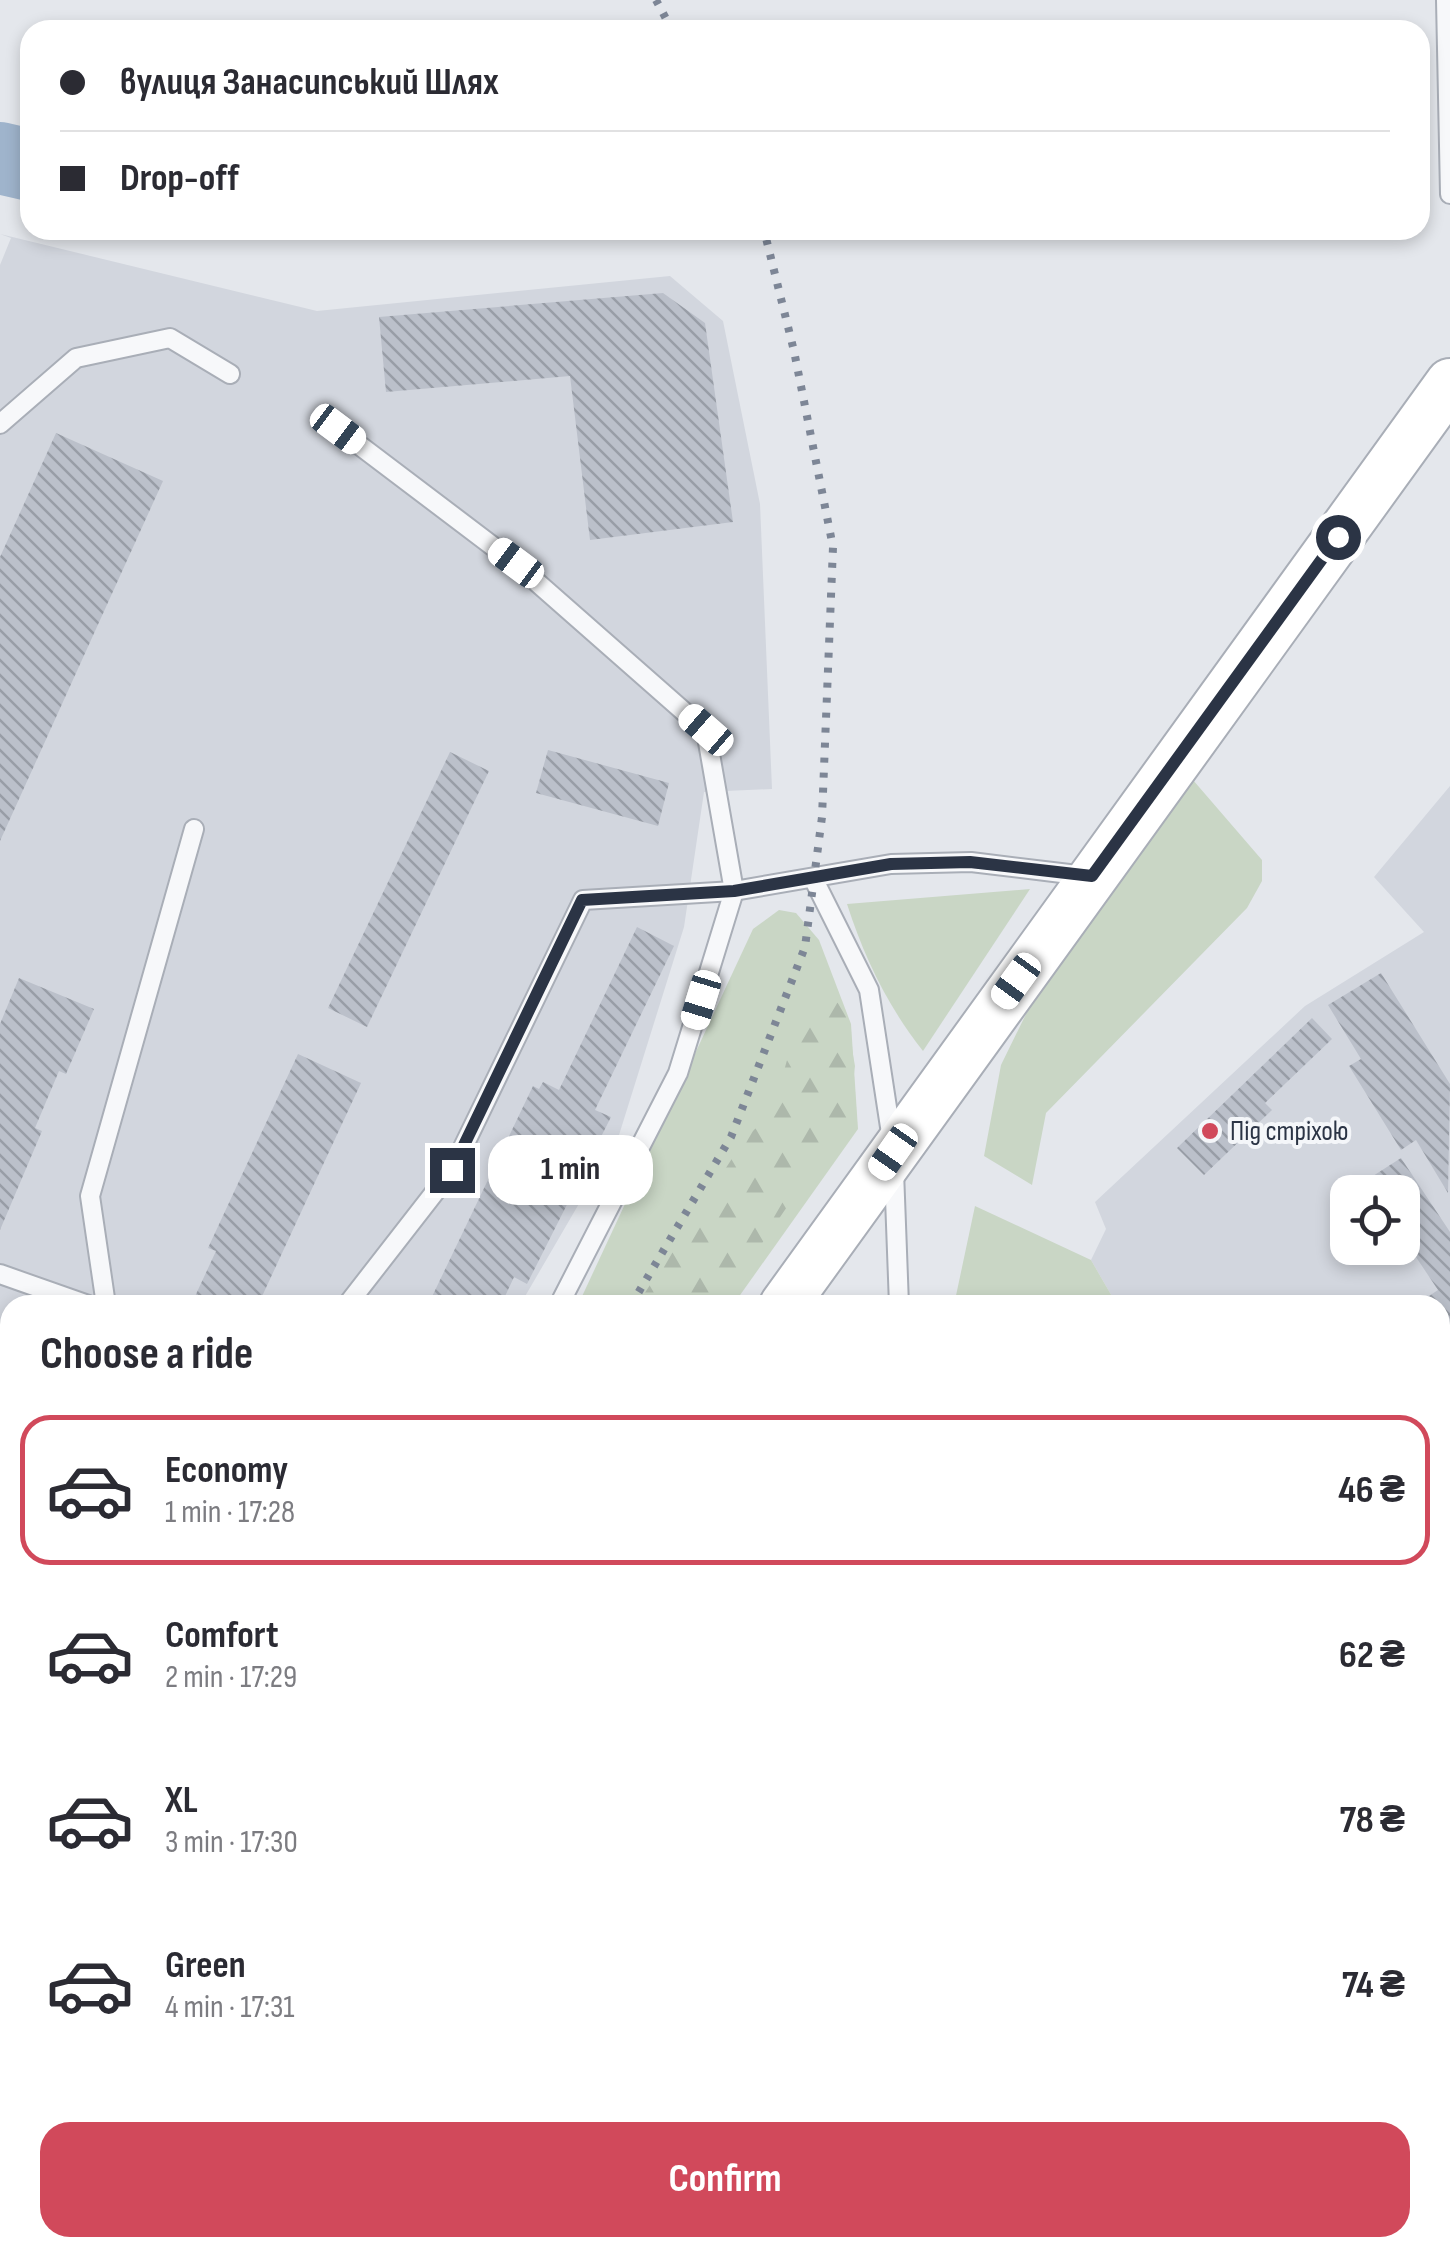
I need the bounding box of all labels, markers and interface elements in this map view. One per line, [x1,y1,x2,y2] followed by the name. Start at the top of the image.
[120,60,499,105] text: вулиця Занасипський Шлях
[120,156,239,201] text: Drop-off
[305,399,371,459] car
[1316,515,1361,560] route start
[483,533,549,593] car
[674,699,738,761] car
[986,948,1046,1014] car
[678,967,724,1033] car
[1230,1115,1349,1148] place label: Під стріхою
[864,1119,922,1185] car
[1199,1120,1221,1142] marker: Під стріхою
[487,1135,652,1205] callout: 1 min
[430,1148,475,1193] route end
[541,1150,600,1189] text: 1 min
[1330,1175,1420,1265] map controls
[1330,1175,1420,1265] button: locate
[40,1327,253,1382] text: Choose a ride
[45,1445,135,1535] icon: car
[165,1448,288,1493] text: Economy
[1338,1468,1405,1513] text: 46 ₴
[165,1493,295,1532] text: 1 min · 17:28
[45,1610,135,1700] icon: car
[165,1613,279,1658] text: Comfort
[1339,1633,1405,1678] text: 62 ₴
[165,1658,297,1697] text: 2 min · 17:29
[45,1775,135,1865] icon: car
[165,1778,198,1823] text: XL
[1339,1798,1405,1843] text: 78 ₴
[165,1823,298,1862] text: 3 min · 17:30
[45,1940,135,2030] icon: car
[165,1943,246,1988] text: Green
[1342,1963,1405,2008] text: 74 ₴
[165,1988,295,2027] text: 4 min · 17:31
[40,2122,1410,2237] button: Confirm

